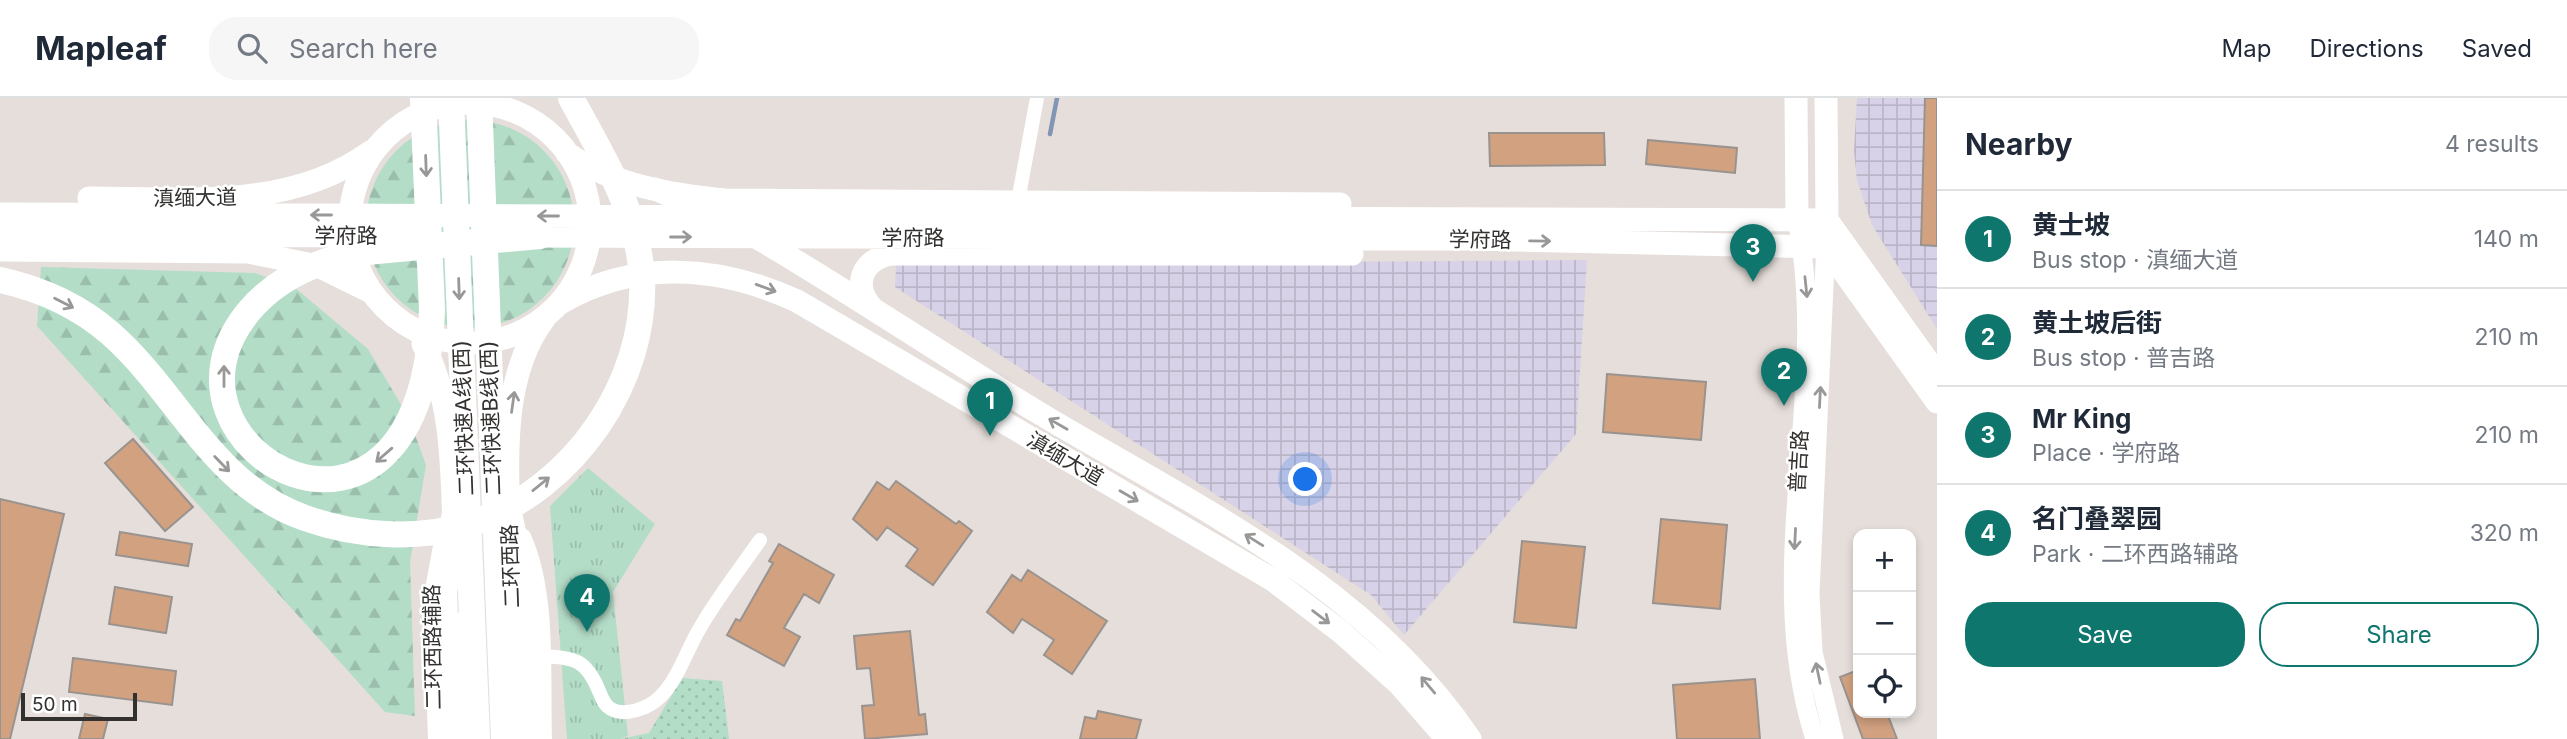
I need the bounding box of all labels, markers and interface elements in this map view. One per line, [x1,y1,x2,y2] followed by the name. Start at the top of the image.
[209,17,699,80] search box
[35,28,167,68] text: Mapleaf
[233,29,271,67] icon: search
[289,33,438,64] text: Search here
[2222,34,2271,63] text: Map
[2309,34,2424,63] text: Directions
[2462,34,2532,63] text: Saved
[1965,126,2073,162] text: Nearby
[2445,130,2539,158] text: 4 results
[420,154,433,177] one-way arrow
[153,184,237,211] street label: 滇缅大道
[309,208,332,222] one-way arrow
[537,209,560,223] one-way arrow
[2032,209,2110,240] text: 黄士坡
[315,223,378,248] street label: 学府路
[1730,224,1776,282] pin: 3
[882,225,945,250] street label: 学府路
[1983,225,1993,253] text: 1
[2474,225,2539,253] text: 140 m
[1448,226,1512,253] street label: 学府路
[669,230,692,244] one-way arrow
[1528,234,1551,248] one-way arrow
[2032,246,2238,274] text: Bus stop · 滇缅大道
[1800,276,1813,298] one-way arrow
[452,277,465,300] one-way arrow
[754,282,776,295] one-way arrow
[53,296,74,310] one-way arrow
[2032,307,2162,338] text: 黄土坡后街
[1981,323,1995,351] text: 2
[2474,323,2539,351] text: 210 m
[448,340,479,496] street label: 二环快速A线(西)
[475,340,506,496] street label: 二环快速B线(西)
[2032,344,2215,372] text: Bus stop · 普吉路
[1761,348,1807,406] pin: 2
[217,365,231,388] one-way arrow
[967,378,1013,436] pin: 1
[1814,386,1827,409] one-way arrow
[507,391,520,414] one-way arrow
[2032,403,2132,434] text: Mr King
[1049,417,1069,431] one-way arrow
[1981,421,1995,449] text: 3
[2474,421,2539,449] text: 210 m
[1023,427,1108,490] street label: 滇缅大道
[1784,429,1813,493] street label: 普吉路
[2032,439,2180,467] text: Place · 学府路
[376,447,394,463] one-way arrow
[213,455,230,472] one-way arrow
[1288,462,1322,496] your location
[532,477,550,492] one-way arrow
[1118,489,1138,503] one-way arrow
[2032,503,2162,534] text: 名门叠翠园
[1980,519,1996,547] text: 4
[2470,519,2539,547] text: 320 m
[497,524,524,608] street label: 二环西路
[1789,527,1802,550] one-way arrow
[1853,529,1916,718] map controls
[1853,529,1916,592] button: +
[1245,532,1265,546] one-way arrow
[2032,540,2239,568] text: Park · 二环西路辅路
[564,574,610,632] pin: 4
[419,584,446,710] street label: 二环西路辅路
[1853,592,1916,655] button: −
[1965,602,2245,667] button: Save
[2259,602,2539,667] button: Share
[1312,609,1330,624] one-way arrow
[1853,655,1916,718] button: locate
[1810,662,1824,685] one-way arrow
[1420,676,1436,694] one-way arrow
[21,690,136,722] scale bar
[32,693,78,716] text: 50 m

